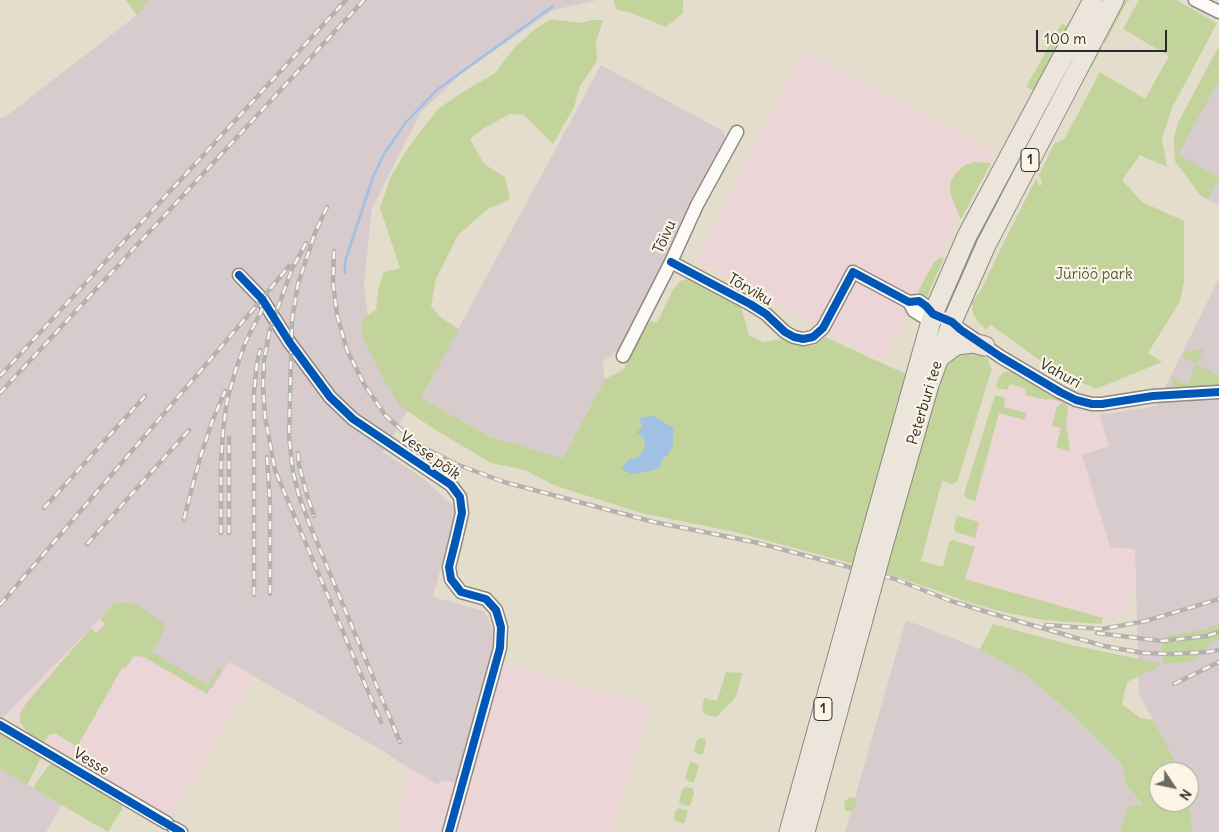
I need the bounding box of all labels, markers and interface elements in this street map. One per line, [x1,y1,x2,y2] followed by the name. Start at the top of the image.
[1039,20,1170,52] scale bar
[1044,29,1086,48] text: 100 m
[1021,148,1039,172] road number: 1
[650,217,680,257] street label: Tõivu
[1055,266,1133,284] park label: Jüriöö park
[725,270,775,310] street label: Tõrviku
[1036,355,1084,393] street label: Vahuri
[904,359,946,447] street label: Peterburi tee
[396,428,464,484] street label: Vesse põik
[814,698,832,721] road number: 1
[70,744,112,780] street label: Vesse
[1149,762,1199,812] north arrow
[1175,786,1196,804] text: N

